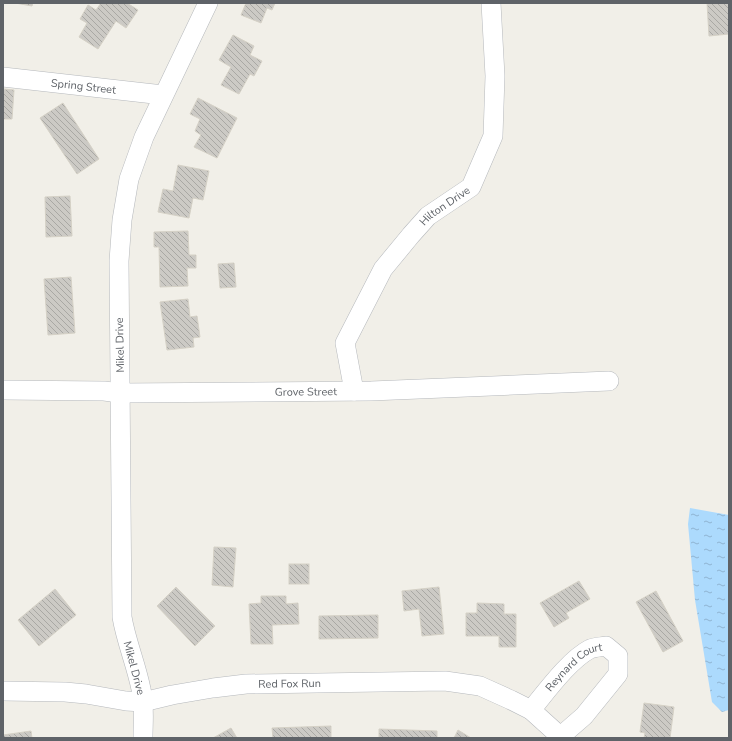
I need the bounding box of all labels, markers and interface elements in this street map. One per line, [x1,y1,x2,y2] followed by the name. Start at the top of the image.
[50,75,117,97] street label: Spring Street
[416,182,473,229] street label: Hilton Drive
[112,317,128,373] street label: Mikel Drive
[275,384,337,399] street label: Grove Street
[120,639,148,697] street label: Mikel Drive
[542,639,603,694] street label: Reynard Court
[258,675,321,691] street label: Red Fox Run

